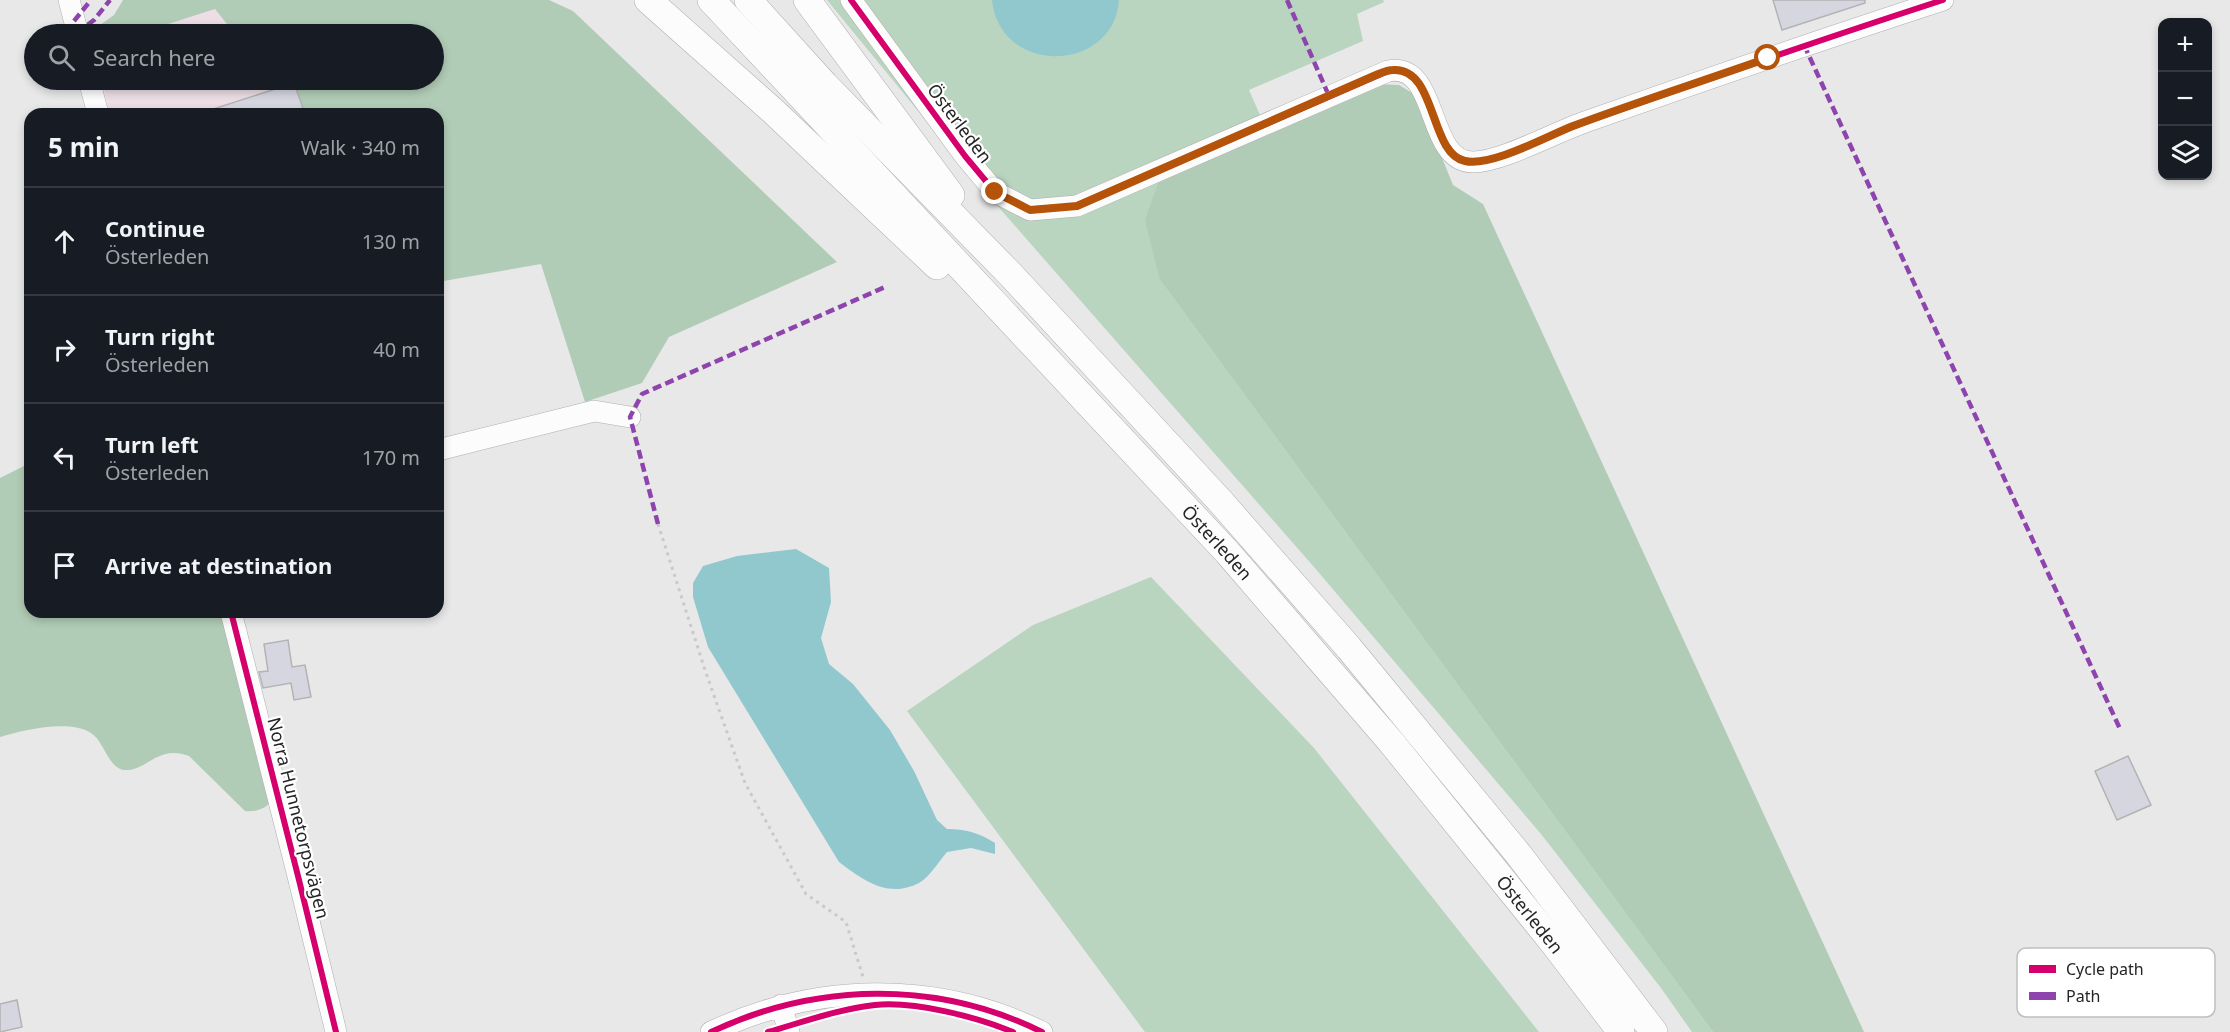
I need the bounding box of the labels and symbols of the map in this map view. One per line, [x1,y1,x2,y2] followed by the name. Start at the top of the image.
[1754,44,1780,70] route start
[922,78,998,168] street label: Österleden
[981,178,1007,204] route end
[1177,500,1258,585] street label: Österleden
[262,715,336,921] street label: Norra Hunnetorpsvägen
[1491,870,1569,958] street label: Österleden
[2017,948,2215,1017] legend
[2066,958,2144,980] text: Cycle path
[2066,985,2100,1007] text: Path

